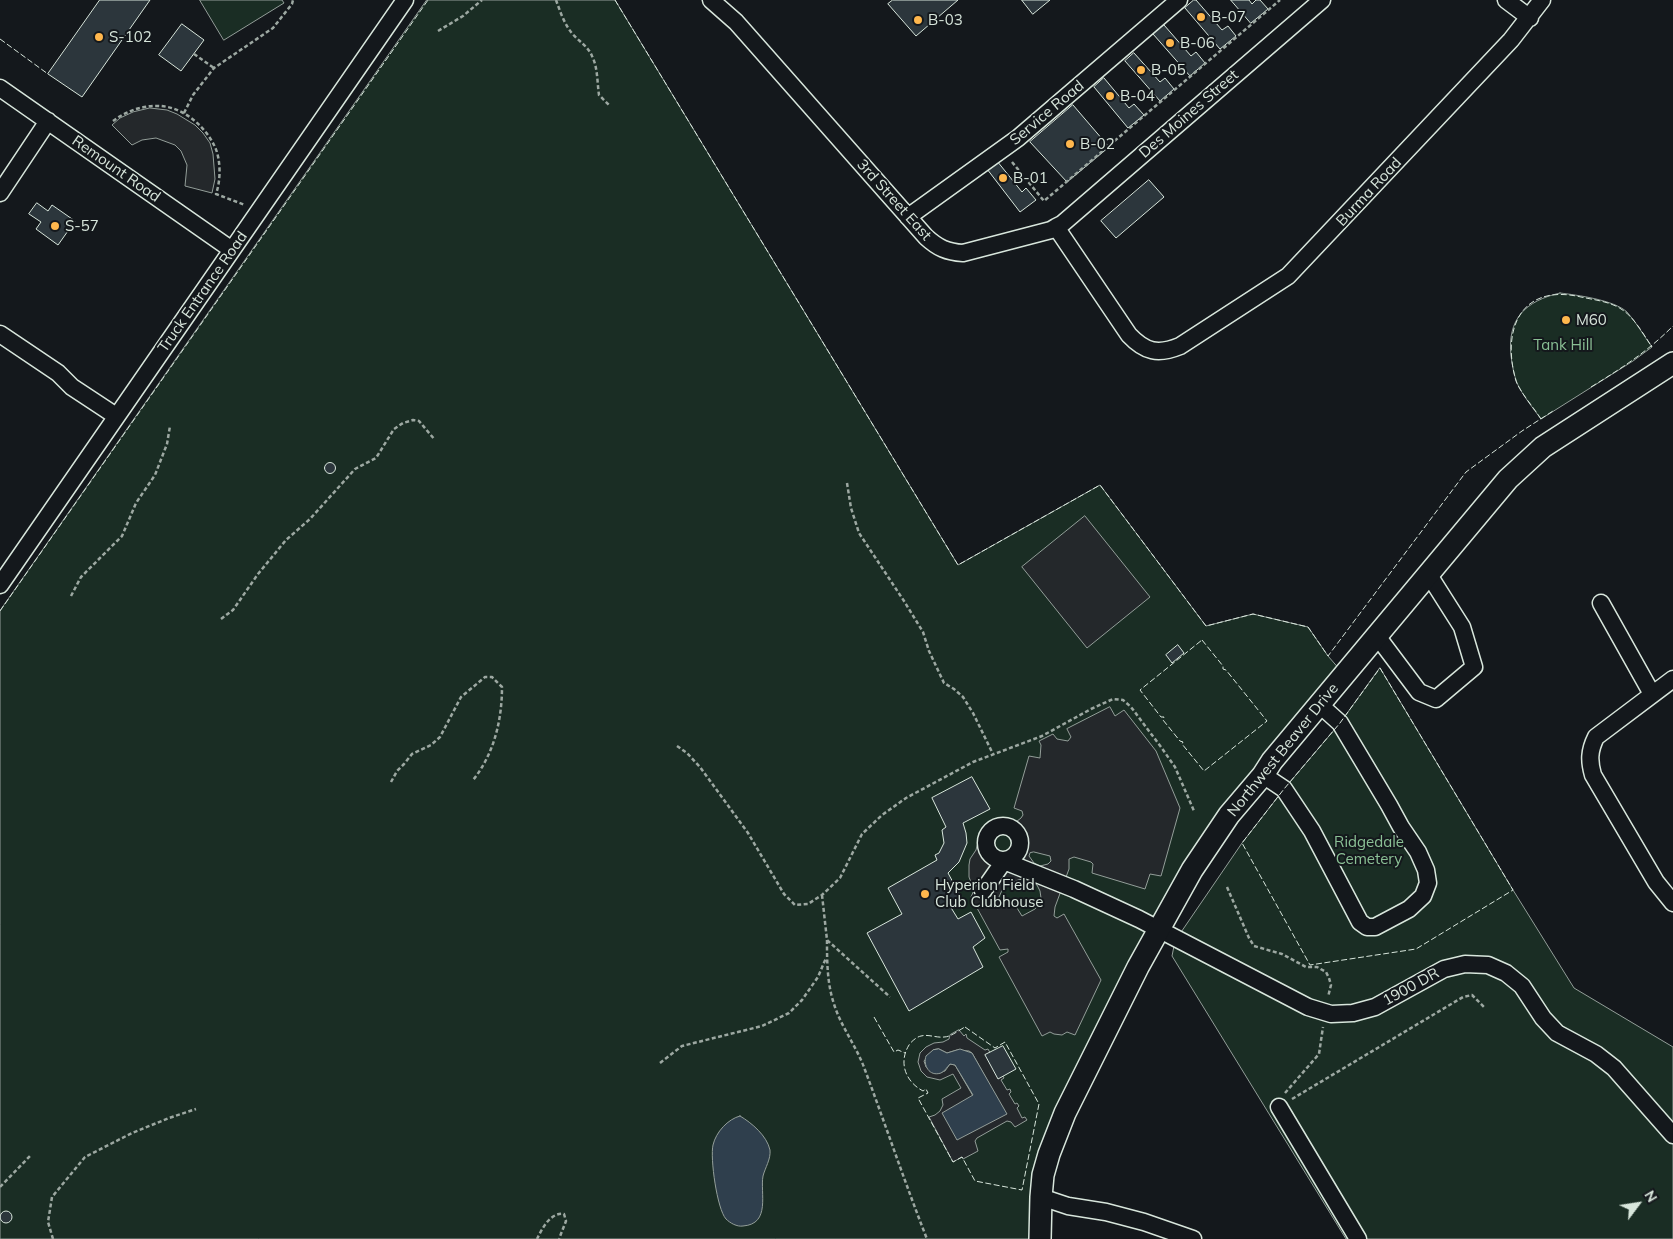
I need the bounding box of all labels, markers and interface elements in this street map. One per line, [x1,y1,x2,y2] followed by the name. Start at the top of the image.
[1211,8,1246,26] place label: B-07
[928,11,963,29] place label: B-03
[1195,11,1207,23] marker: B-07
[912,14,924,26] marker: B-03
[109,28,152,46] place label: S-102
[93,31,105,43] marker: S-102
[1180,34,1215,52] place label: B-06
[1164,37,1176,49] marker: B-06
[1151,61,1186,79] place label: B-05
[1135,64,1147,76] marker: B-05
[1136,66,1242,162] street label: Des Moines Street
[1006,77,1088,149] street label: Service Road
[1120,87,1155,105] place label: B-04
[1104,90,1116,102] marker: B-04
[68,132,164,206] street label: Remount Road
[1080,135,1115,153] place label: B-02
[1064,138,1076,150] marker: B-02
[1333,154,1405,230] street label: Burma Road
[853,156,935,244] street label: 3rd Street East
[1013,169,1048,187] place label: B-01
[997,172,1009,184] marker: B-01
[65,217,99,235] place label: S-57
[49,220,61,232] marker: S-57
[155,228,251,356] street label: Truck Entrance Road
[1576,311,1607,329] place label: M60
[1560,314,1572,326] marker: M60
[1533,336,1593,354] park label: Tank Hill
[1224,680,1342,820] street label: Northwest Beaver Drive
[1334,833,1404,868] park label: Ridgedale Cemetery
[935,876,1043,911] place label: Hyperion Field Club Clubhouse
[919,888,931,900] marker: Hyperion Field Club Clubhouse
[1380,964,1442,1010] street label: 1900 DR
[1613,1179,1663,1229] north arrow
[1640,1187,1661,1205] text: N

